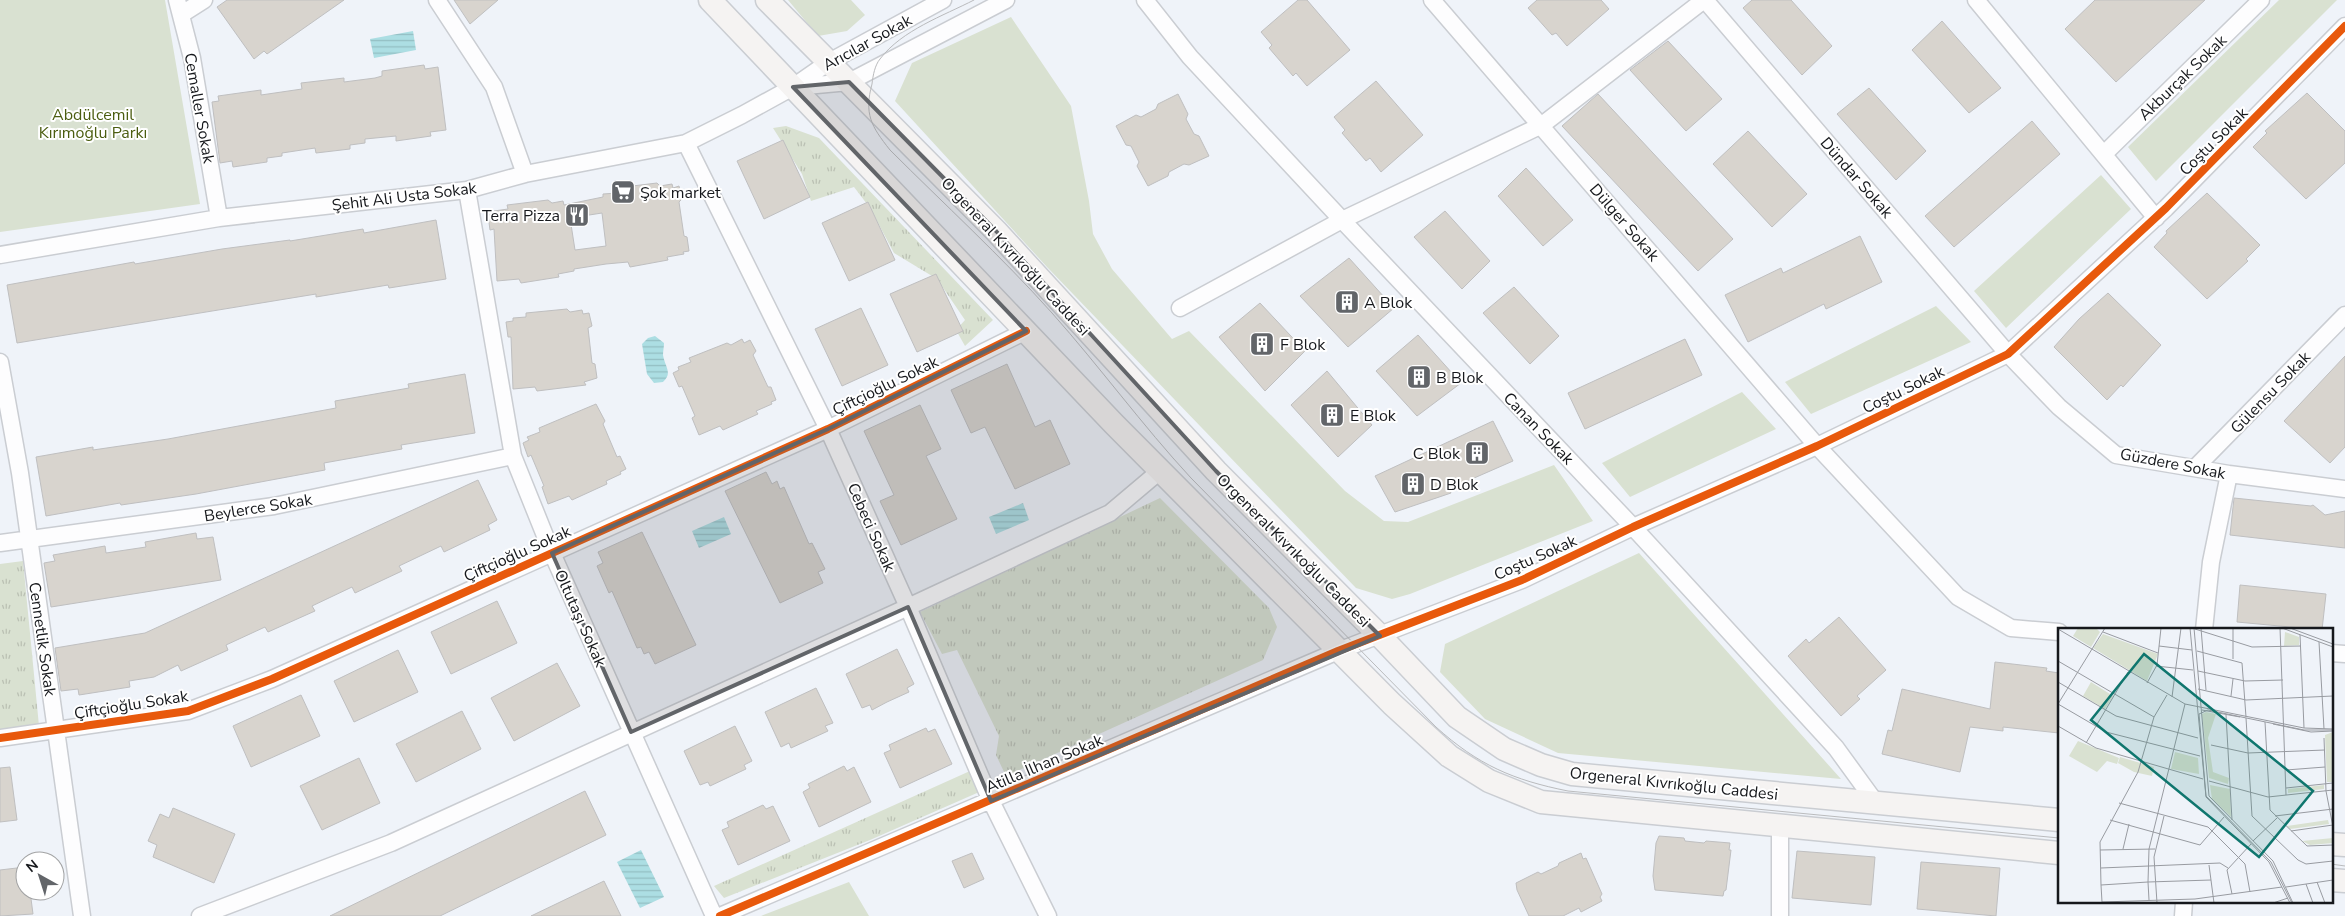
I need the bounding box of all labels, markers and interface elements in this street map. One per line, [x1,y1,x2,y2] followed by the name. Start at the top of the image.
[819,9,917,76] street label: Arıcılar Sokak
[2134,29,2232,125] street label: Akburçak Sokak
[178,51,220,166] street label: Cemaller Sokak
[2175,102,2253,181] street label: Coştu Sokak
[39,104,147,144] park label: Abdülcemil Kırımoğlu Parkı
[1815,132,1898,224] street label: Dündar Sokak
[936,173,1095,341] street label: Orgeneral Kıvrıkoğlu Caddesi
[330,177,479,217] street label: Şehit Ali Usta Sokak
[610,179,636,205] supermarket icon: Şok market
[1584,179,1665,267] street label: Dülger Sokak
[640,182,721,204] place label: Şok market
[564,202,590,228] restaurant icon: Terra Pizza
[482,205,560,227] place label: Terra Pizza
[1334,289,1360,315] building icon: A Blok
[1364,292,1413,314] place label: A Blok
[1249,331,1275,357] building icon: F Blok
[1280,334,1326,356] place label: F Blok
[2226,346,2316,439] street label: Gülensu Sokak
[829,350,943,421] street label: Çiftçioğlu Sokak
[1859,360,1949,419] street label: Coştu Sokak
[1406,364,1432,390] building icon: B Blok
[1436,367,1484,389] place label: B Blok
[1498,388,1579,470] street label: Canan Sokak
[1319,402,1345,428] building icon: E Blok
[1350,405,1397,427] place label: E Blok
[1464,440,1490,466] building icon: C Blok
[1413,443,1461,465] place label: C Blok
[2118,443,2228,485] street label: Güzdere Sokak
[1212,469,1375,632] street label: Orgeneral Kıvrıkoğlu Caddesi
[1400,471,1426,497] building icon: D Blok
[1430,474,1479,496] place label: D Blok
[842,480,901,576] street label: Cebeci Sokak
[202,488,315,527] street label: Beylerce Sokak
[460,520,575,587] street label: Çiftçioğlu Sokak
[1490,529,1581,586] street label: Coştu Sokak
[549,566,612,671] street label: Oltutaşı Sokak
[23,581,61,698] street label: Cennetlik Sokak
[2058,628,2332,904] inset map
[72,685,191,725] street label: Çiftçioğlu Sokak
[982,729,1107,799] street label: Atilla İlhan Sokak
[1569,762,1779,806] street label: Orgeneral Kıvrıkoğlu Caddesi
[15,851,65,901] north arrow
[22,856,42,877] text: N

